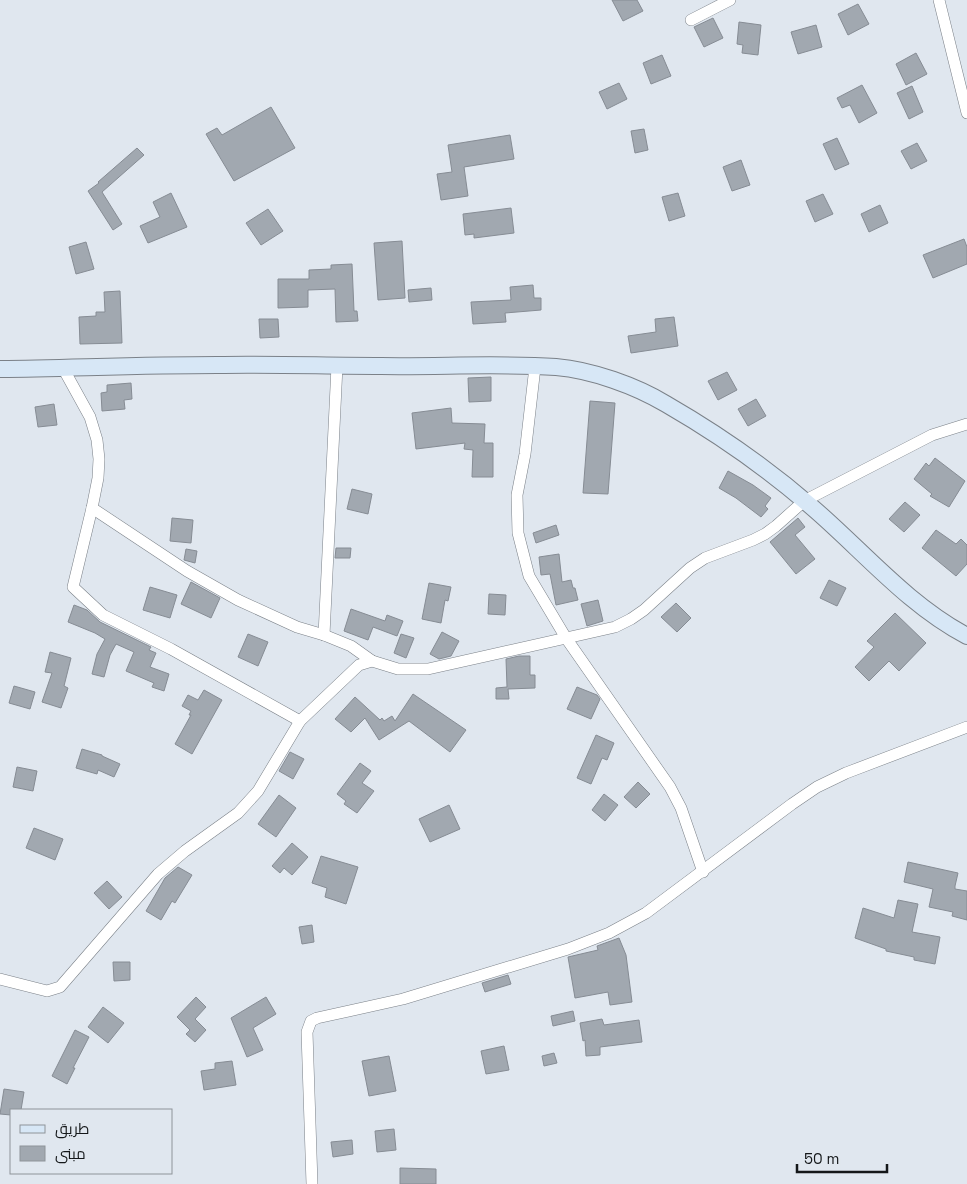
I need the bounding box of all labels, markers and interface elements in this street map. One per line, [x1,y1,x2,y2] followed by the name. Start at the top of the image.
[10,1109,172,1174] legend
[55,1119,89,1139] text: طريق
[797,1142,887,1174] scale bar
[55,1144,86,1164] text: مبنى
[804,1149,839,1168] text: 50 m

